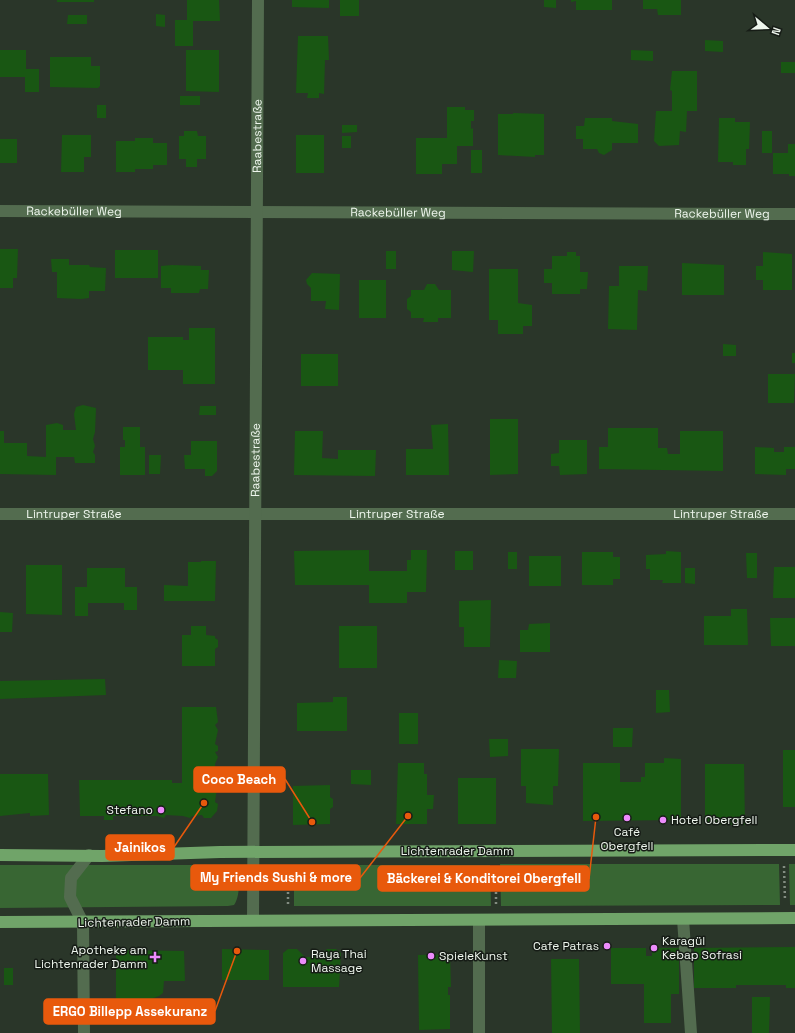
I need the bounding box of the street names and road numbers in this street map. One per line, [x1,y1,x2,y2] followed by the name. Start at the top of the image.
[249,99,265,173] street label: Raabestraße
[26,203,122,219] street label: Rackebüller Weg
[350,204,446,221] street label: Rackebüller Weg
[674,206,770,222] street label: Rackebüller Weg
[247,423,264,497] street label: Raabestraße
[26,506,122,522] street label: Lintruper Straße
[349,506,445,522] street label: Lintruper Straße
[673,506,769,522] street label: Lintruper Straße
[401,843,513,859] street label: Lichtenrader Damm
[78,913,190,931] street label: Lichtenrader Damm

